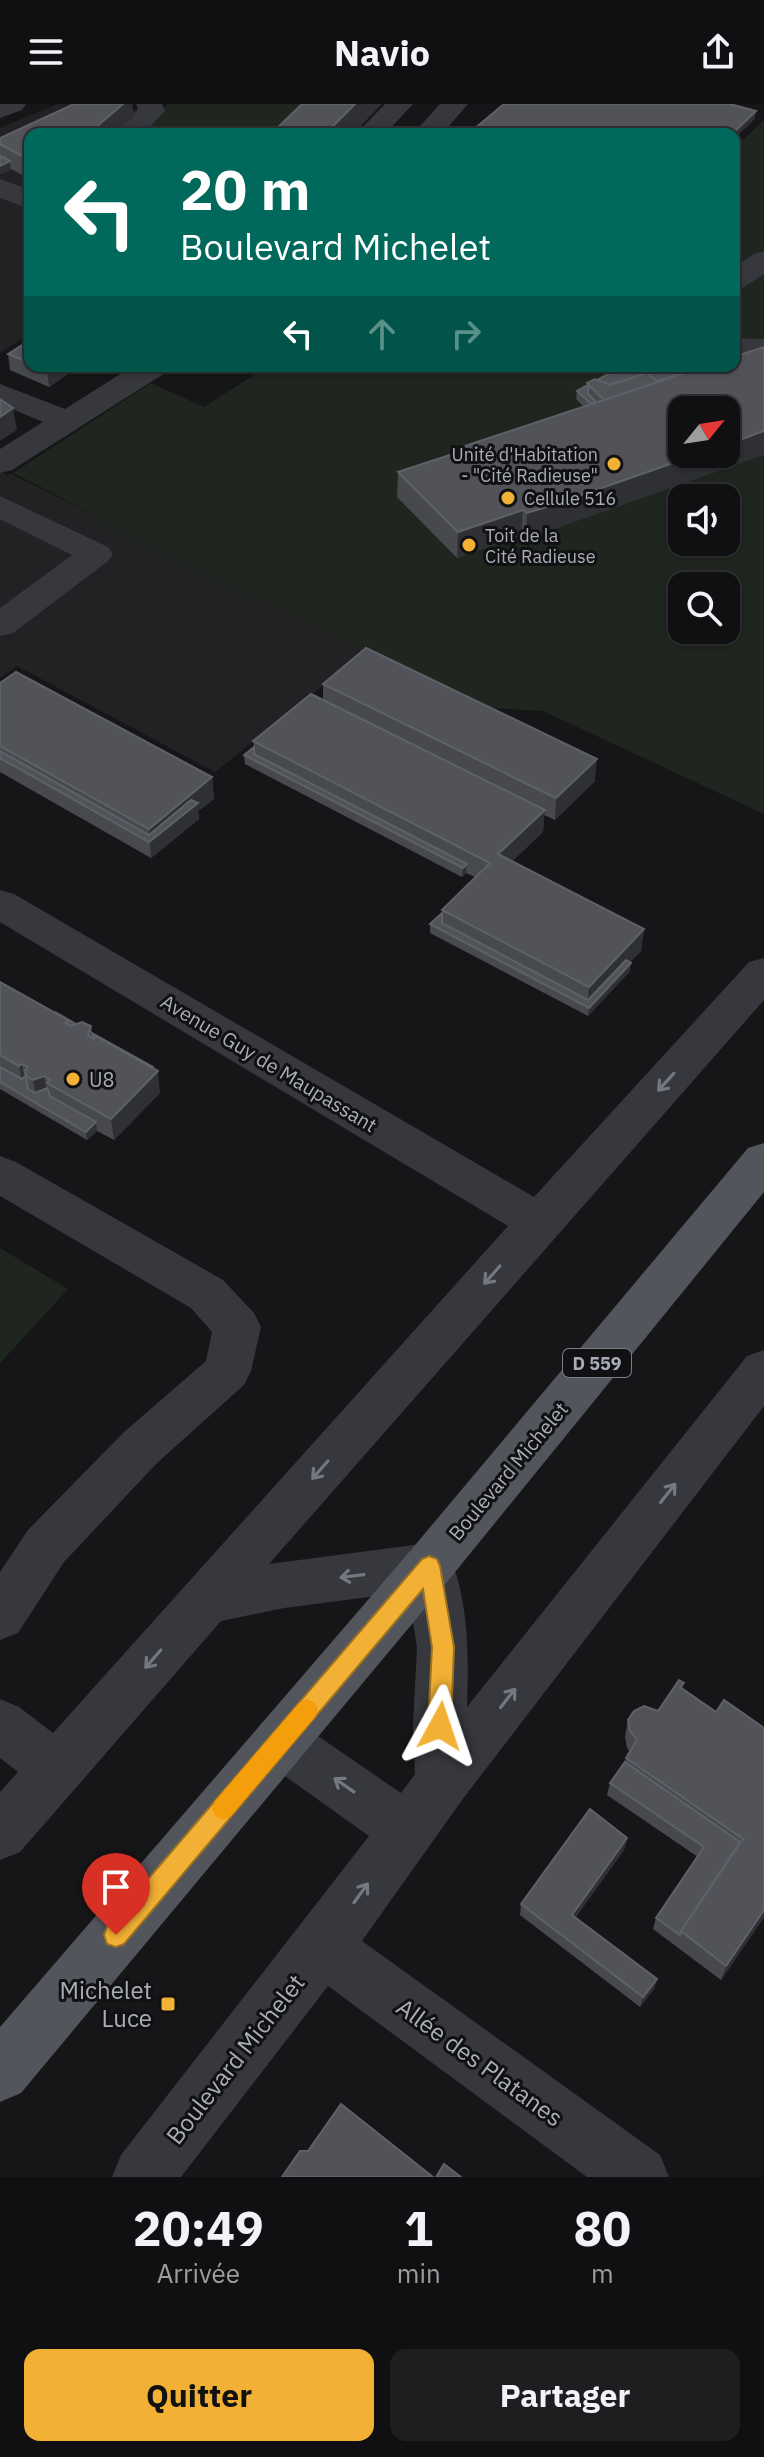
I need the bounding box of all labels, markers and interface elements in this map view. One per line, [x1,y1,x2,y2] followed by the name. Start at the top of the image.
[334,29,430,76] text: Navio
[24,30,68,74] icon: menu
[696,30,740,74] icon: share
[180,153,310,225] text: 20 m
[48,160,152,264] icon: left
[180,223,491,270] text: Boulevard Michelet
[276,312,320,356] icon: left
[360,312,404,356] icon: ahead
[444,312,488,356] icon: right
[668,396,740,468] north arrow
[668,396,740,644] map controls
[452,443,598,487] place label: Unité d'Habitation - "Cité Radieuse"
[605,455,623,473] marker: Unité d'Habitation - "Cité Radieuse"
[668,484,740,556] button: sound
[524,487,616,510] place label: Cellule 516
[499,489,517,507] marker: Cellule 516
[485,524,596,568] place label: Toit de la Cité Radieuse
[460,536,478,554] marker: Toit de la Cité Radieuse
[668,572,740,644] button: search
[156,988,382,1138] street label: Avenue Guy de Maupassant
[89,1066,115,1093] place label: U8
[64,1070,82,1088] marker: U8
[657,1071,675,1091] one-way arrow
[483,1265,501,1285] one-way arrow
[563,1349,631,1377] road number: D 559
[442,1396,574,1546] street label: Boulevard Michelet
[311,1460,329,1480] one-way arrow
[660,1483,677,1504] one-way arrow
[340,1569,365,1584] one-way arrow
[145,1648,163,1668] one-way arrow
[398,1684,482,1768] position arrow
[500,1688,517,1709] one-way arrow
[333,1777,355,1793] one-way arrow
[82,1853,150,1935] pin
[94,1865,138,1909] icon: arrive
[353,1883,370,1904] one-way arrow
[159,1967,311,2151] street label: Boulevard Michelet
[60,1974,152,2034] place label: Michelet Luce
[390,1991,570,2133] street label: Allée des Platanes
[159,1995,177,2013] marker: Michelet Luce
[133,2197,264,2259] text: 20:49
[404,2197,433,2259] text: 1
[574,2197,631,2259] text: 80
[157,2256,240,2290] text: Arrivée
[397,2256,441,2290] text: min
[591,2256,614,2290] text: m
[24,2349,374,2441] button: Quitter
[390,2349,740,2441] button: Partager

